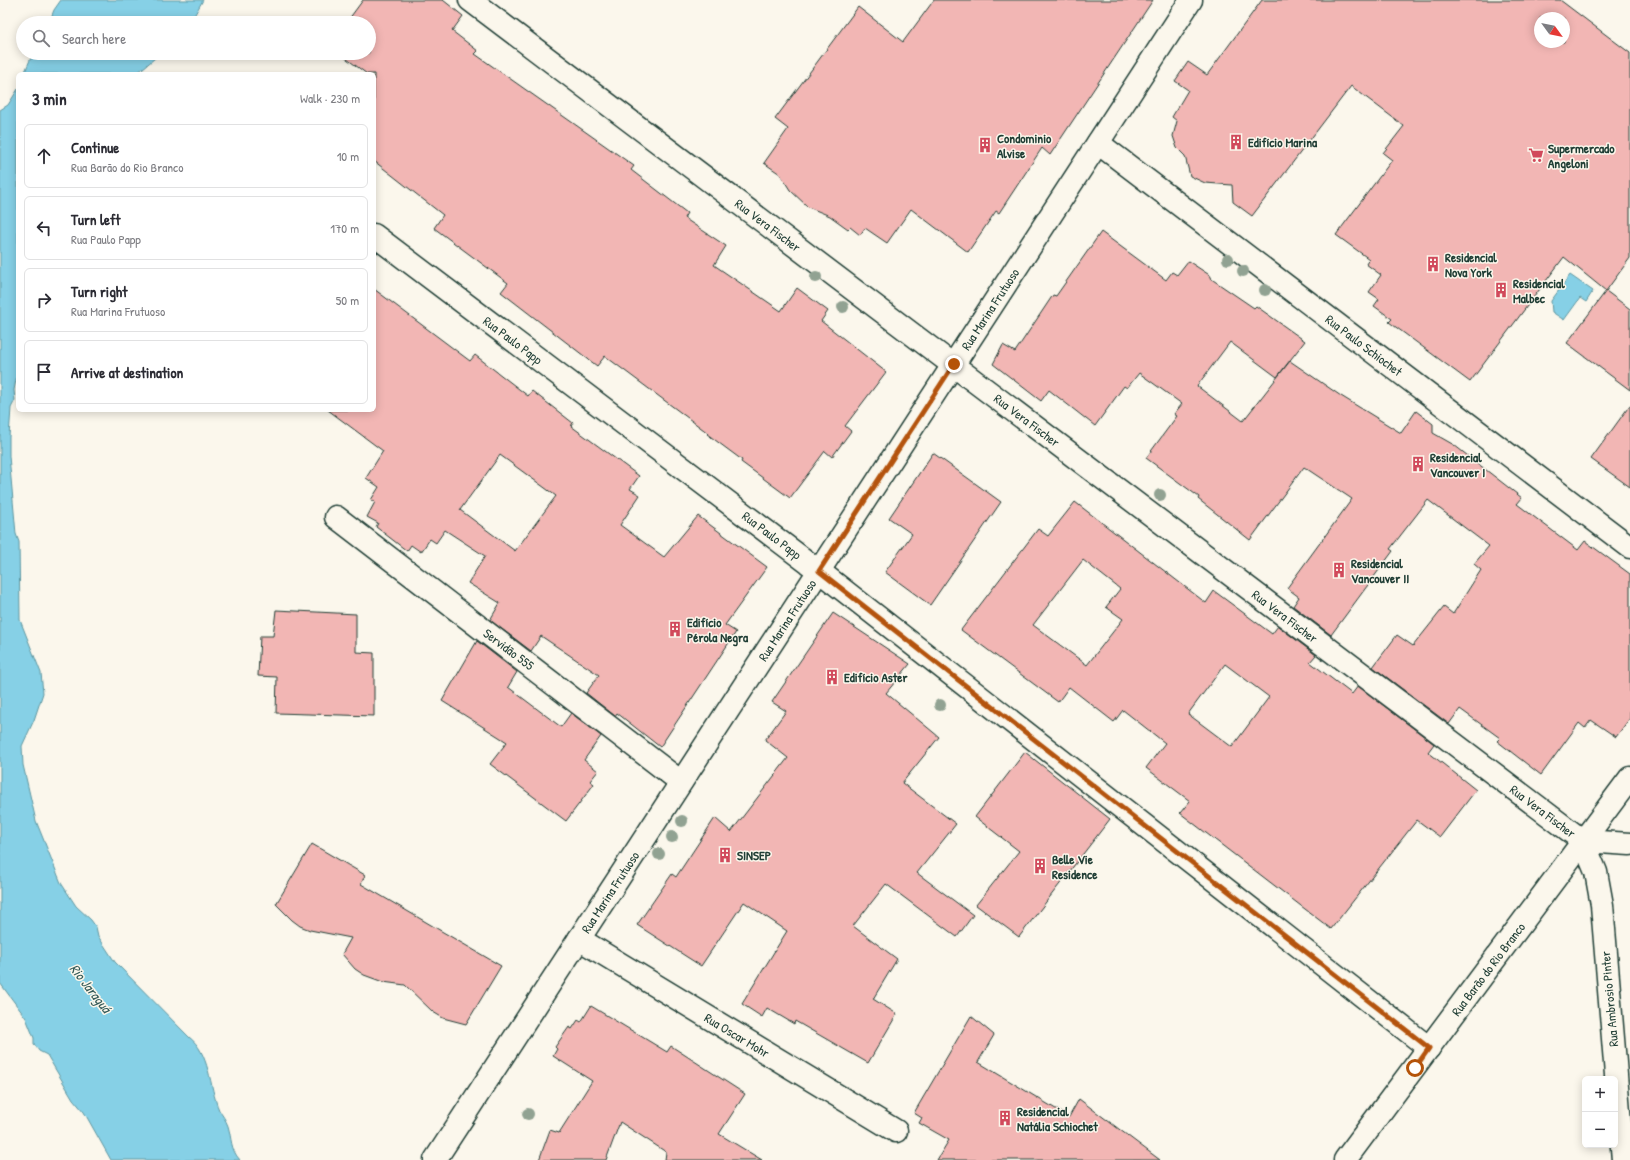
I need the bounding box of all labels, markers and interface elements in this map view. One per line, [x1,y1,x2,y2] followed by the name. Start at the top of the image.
[1534,12,1570,48] north arrow
[16,16,376,60] search box
[30,27,52,49] icon: search
[62,28,126,49] text: Search here
[32,87,67,110] text: 3 min
[300,89,360,107] text: Walk · 230 m
[997,129,1052,162] place label: Condominio Alvise
[1227,133,1245,151] building icon: Edifício Marina
[1248,133,1318,151] place label: Edifício Marina
[976,136,994,154] building icon: Condominio Alvise
[71,137,119,158] text: Continue
[1548,139,1615,173] place label: Supermercado Angeloni
[33,145,55,167] icon: ahead
[1527,146,1545,164] supermarket icon: Supermercado Angeloni
[337,147,359,165] text: 10 m
[71,158,183,176] text: Rua Barão do Rio Branco
[731,194,805,256] street label: Rua Vera Fischer
[71,209,121,230] text: Turn left
[33,217,55,239] icon: left
[330,219,359,237] text: 170 m
[71,230,141,248] text: Rua Paulo Papp
[1445,248,1497,281] place label: Residencial Nova York
[1424,255,1442,273] building icon: Residencial Nova York
[957,265,1023,353] street label: Rua Marina Frutuoso
[1513,274,1565,307] place label: Residencial Malbec
[71,281,127,302] text: Turn right
[1492,281,1510,299] building icon: Residencial Malbec
[33,289,55,311] icon: right
[336,291,359,309] text: 50 m
[71,302,165,320] text: Rua Marina Frutuoso
[1322,310,1407,380] street label: Rua Paulo Schiochet
[480,312,547,368] street label: Rua Paulo Papp
[945,355,963,373] route end
[33,361,55,383] icon: arrive
[71,362,183,383] text: Arrive at destination
[990,389,1064,451] street label: Rua Vera Fischer
[1430,448,1485,481] place label: Residencial Vancouver I
[1409,455,1427,473] building icon: Residencial Vancouver I
[739,507,806,563] street label: Rua Paulo Papp
[1351,554,1409,587] place label: Residencial Vancouver II
[1330,561,1348,579] building icon: Residencial Vancouver II
[754,576,820,664] street label: Rua Marina Frutuoso
[1248,585,1322,647] street label: Rua Vera Fischer
[687,613,749,647] place label: Edifício Pérola Negra
[666,620,684,638] building icon: Edifício Pérola Negra
[480,624,538,674] street label: Servidão 555
[823,668,841,686] building icon: Edifício Aster
[844,668,908,686] place label: Edifício Aster
[1506,780,1580,842] street label: Rua Vera Fischer
[716,846,734,864] building icon: SINSEP
[737,846,771,864] place label: SINSEP
[577,848,643,936] street label: Rua Marina Frutuoso
[1052,850,1098,883] place label: Belle Vie Residence
[1031,857,1049,875] building icon: Belle Vie Residence
[1447,919,1529,1019] street label: Rua Barão do Rio Branco
[1596,950,1622,1048] street label: Rua Ambrosio Pinter
[65,960,117,1018] water label: Rio Jaraguá
[701,1008,773,1062] street label: Rua Oscar Mohr
[1406,1059,1424,1077] route start
[1582,1076,1618,1148] map controls
[1582,1076,1618,1112] button: +
[1017,1102,1098,1135] place label: Residencial Natália Schiochet
[996,1109,1014,1127] building icon: Residencial Natália Schiochet
[1582,1112,1618,1148] button: −

